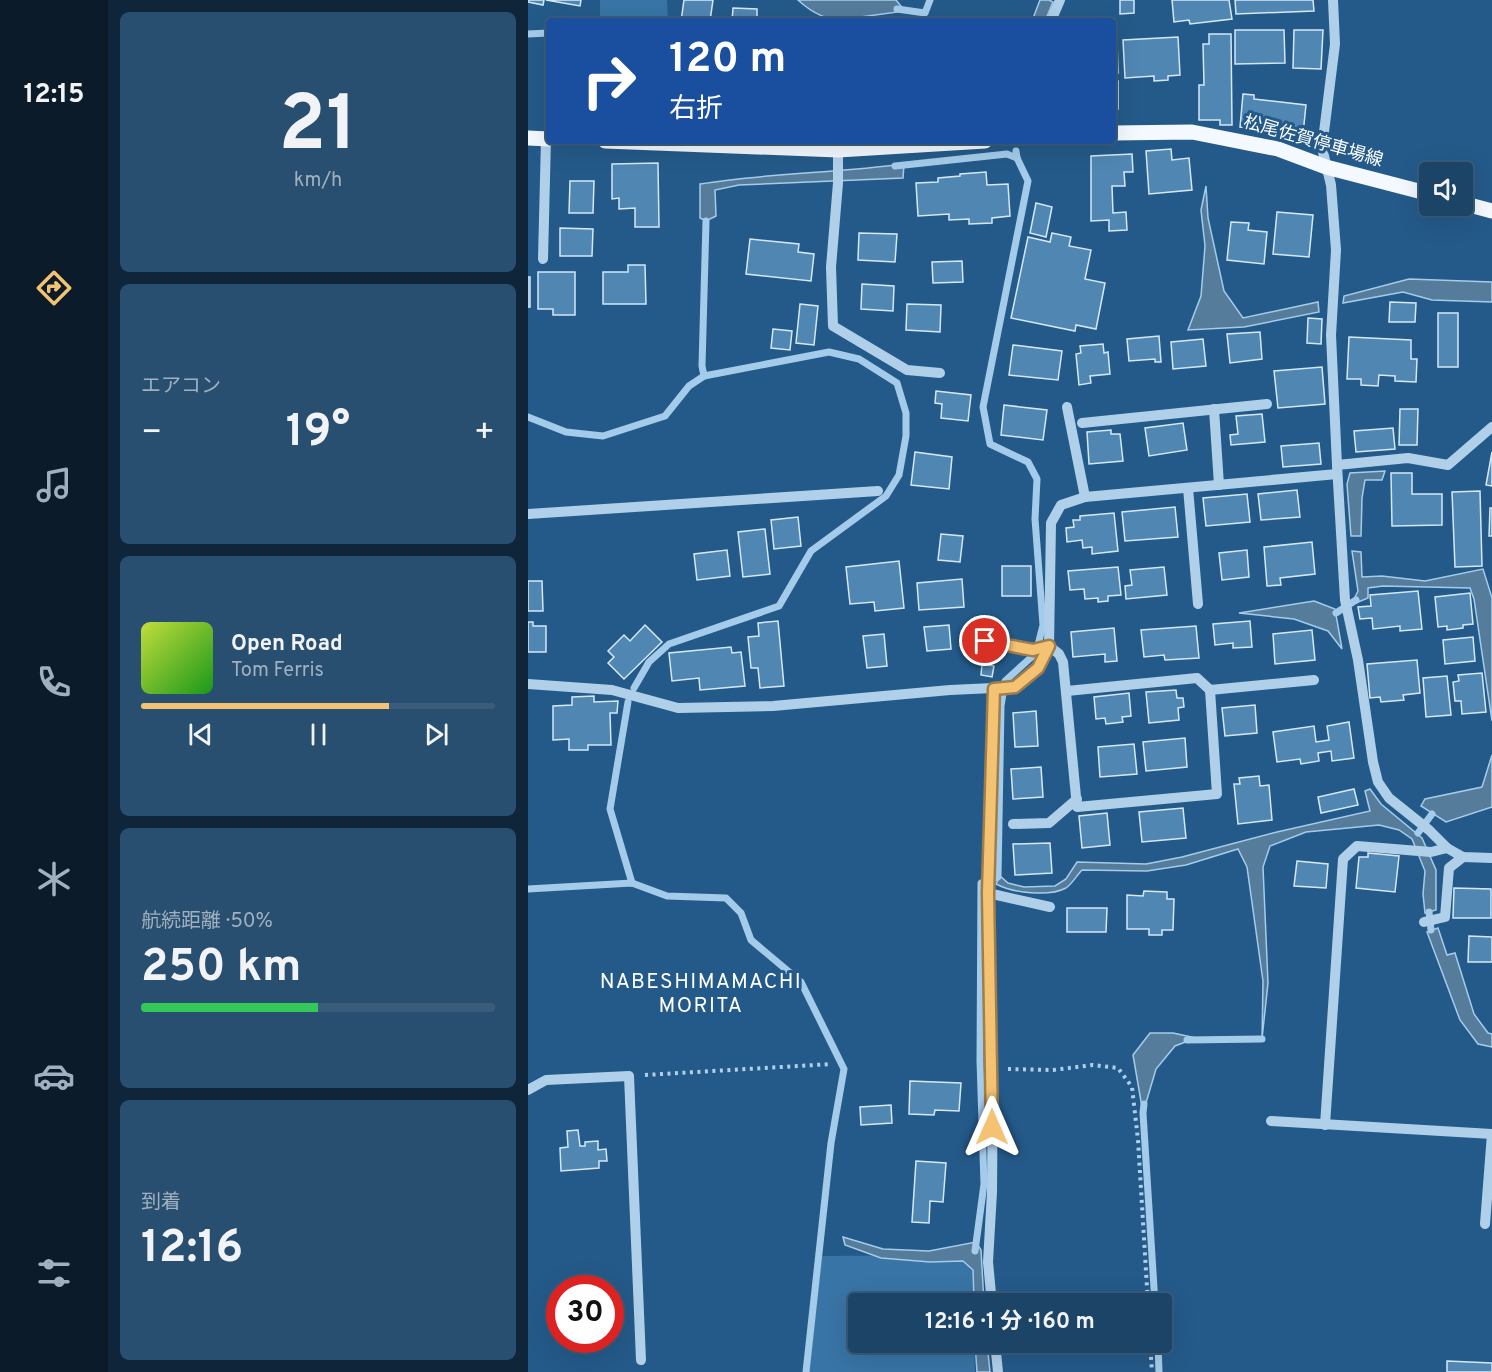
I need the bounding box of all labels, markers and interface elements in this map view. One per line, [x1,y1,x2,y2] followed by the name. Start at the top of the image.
[669,34,786,87] text: 120 m
[570,42,648,120] icon: right
[23,78,85,112] text: 12:15
[279,79,357,178] text: 21
[669,93,723,127] text: 右折
[1241,111,1385,173] street label: 松尾佐賀停車場線
[1419,162,1473,216] map controls
[1419,162,1473,216] button: sound
[294,168,342,194] text: km/h
[33,267,75,309] icon: directions
[141,374,221,400] text: エアコン
[286,405,350,462] text: 19°
[141,413,162,455] text: −
[474,413,495,455] text: +
[33,464,75,506] icon: music
[959,615,1010,666] pin
[968,624,1001,657] icon: arrive
[231,631,343,658] text: Open Road
[231,658,324,684] text: Tom Ferris
[33,661,75,703] icon: phone
[184,718,217,751] icon: previous
[302,718,335,751] icon: pause
[420,718,453,751] icon: next
[33,858,75,900] icon: climate
[141,909,273,935] text: 航続距離 · 50%
[141,940,301,997] text: 250 km
[600,969,802,1020] district label: NABESHIMAMACHI MORITA
[33,1055,75,1097] icon: car
[960,1095,1024,1159] position arrow
[141,1190,181,1216] text: 到着
[141,1221,243,1278] text: 12:16
[33,1252,75,1294] icon: filters
[546,1275,624,1353] speed limit sign: 30
[925,1309,1095,1336] text: 12:16 · 1 分 · 160 m

